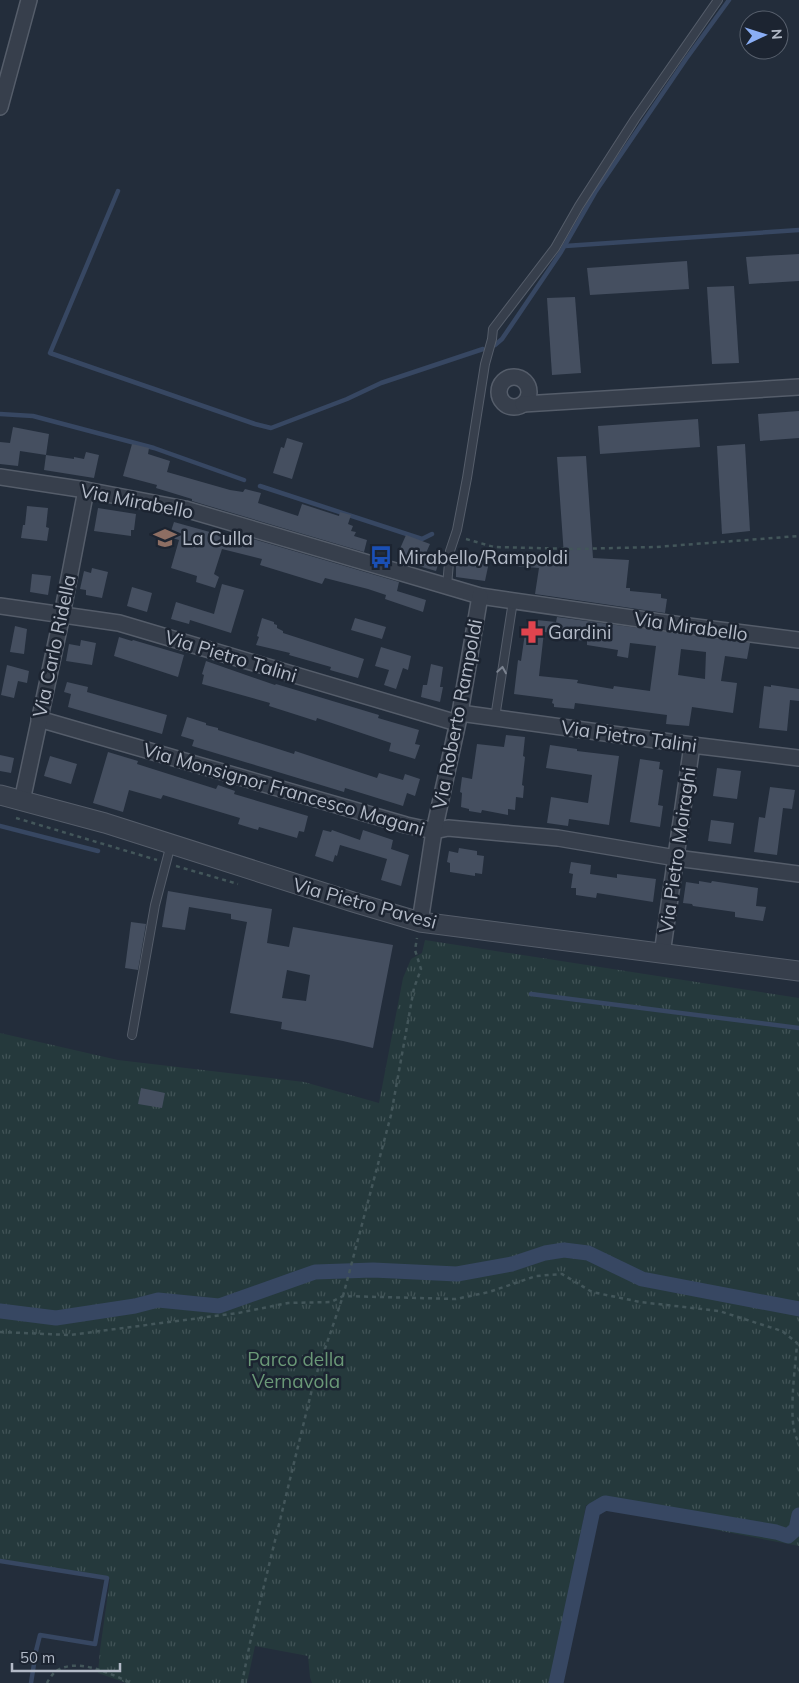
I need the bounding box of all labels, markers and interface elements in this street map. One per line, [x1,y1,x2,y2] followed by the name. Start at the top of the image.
[739,10,789,60] north arrow
[768,28,786,40] text: N
[78,478,196,524] street label: Via Mirabello
[152,525,178,551] school or university icon: La Culla
[182,526,253,550] place label: La Culla
[368,544,394,570] bus stop icon: Mirabello/Rampoldi
[398,545,568,569] place label: Mirabello/Rampoldi
[27,572,81,720] street label: Via Carlo Ridella
[632,606,750,646] street label: Via Mirabello
[427,617,487,811] street label: Via Roberto Rampoldi
[519,619,545,645] pharmacy icon: Gardini
[548,620,612,644] place label: Gardini
[162,625,300,687] street label: Via Pietro Talini
[496,665,507,673] one-way arrow
[560,715,698,757] street label: Via Pietro Talini
[140,737,428,841] street label: Via Monsignor Francesco Magani
[653,765,701,935] street label: Via Pietro Moiraghi
[290,872,440,934] street label: Via Pietro Pavesi
[247,1347,345,1393] park label: Parco della Vernavola
[12,1640,120,1672] scale bar
[20,1648,55,1667] text: 50 m

